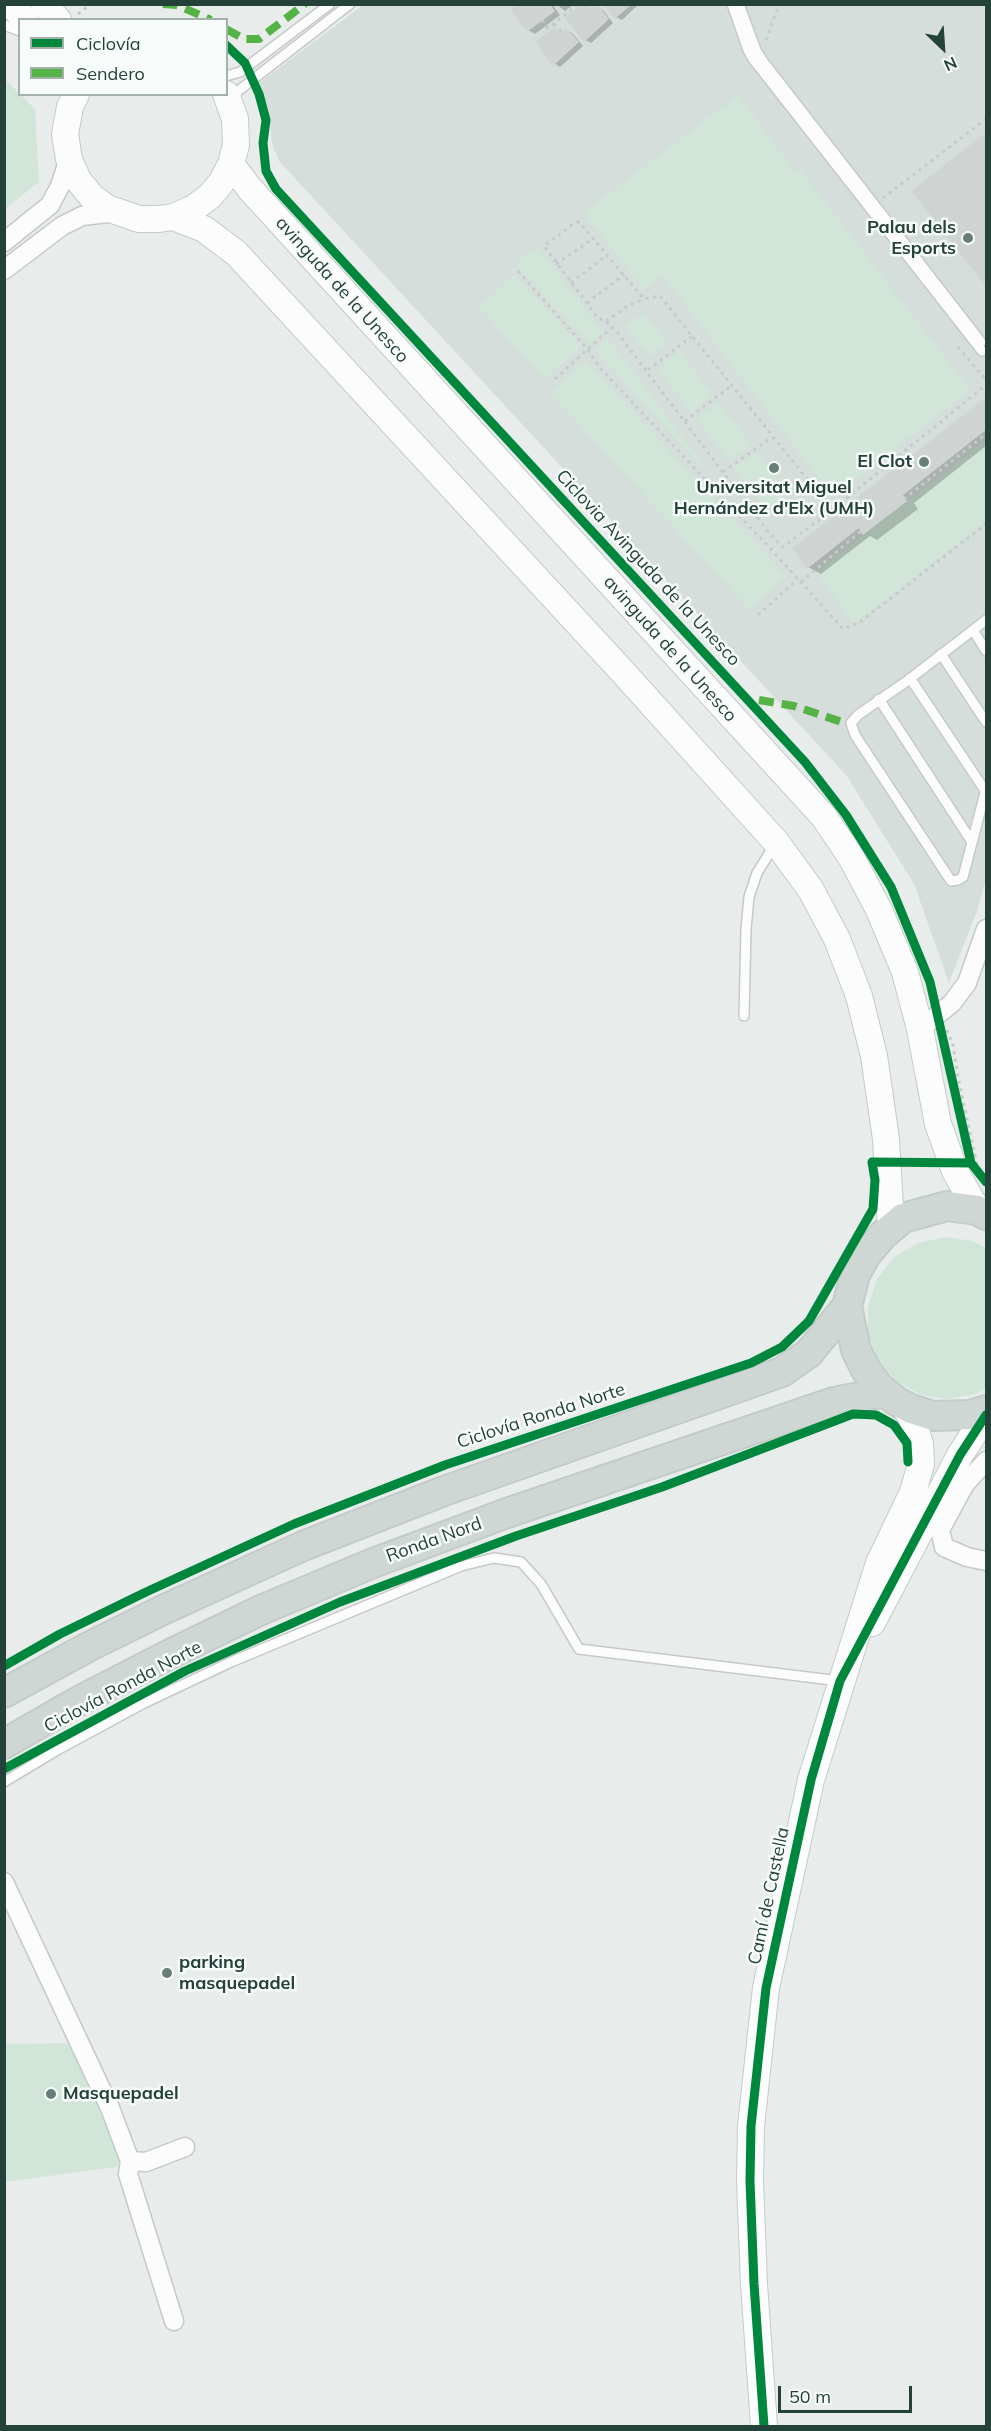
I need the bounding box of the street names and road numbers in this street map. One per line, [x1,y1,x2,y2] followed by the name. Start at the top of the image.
[271,212,413,368] street label: avinguda de la Unesco
[551,465,745,671] street label: Ciclovia Avinguda de la Unesco
[599,571,741,727] street label: avinguda de la Unesco
[454,1379,628,1453] street label: Ciclovía Ronda Norte
[383,1513,485,1567] street label: Ronda Nord
[41,1636,205,1738] street label: Ciclovía Ronda Norte
[744,1825,794,1967] street label: Camí de Castella

